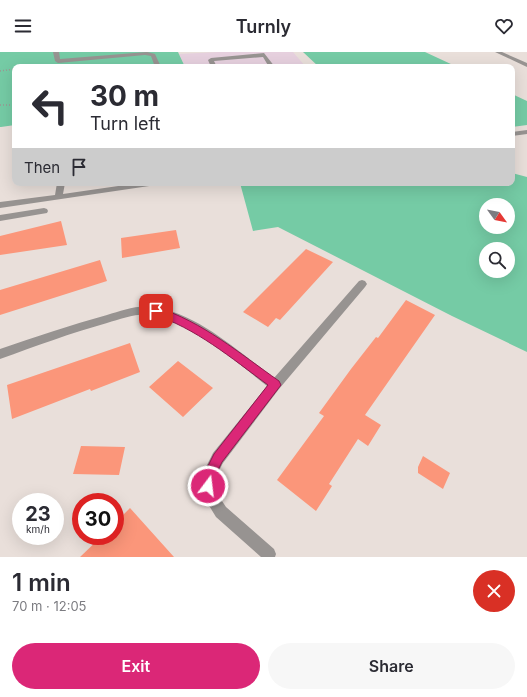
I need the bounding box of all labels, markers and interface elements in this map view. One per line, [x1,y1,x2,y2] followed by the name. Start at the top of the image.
[12,15,34,37] icon: menu
[493,15,515,37] icon: heart
[236,16,291,37] text: Turnly
[90,79,159,113] text: 30 m
[24,80,76,132] icon: left
[90,113,160,134] text: Turn left
[68,156,90,178] icon: arrive
[24,158,60,177] text: Then
[479,198,515,234] north arrow
[479,198,515,278] map controls
[479,242,515,278] button: search
[139,294,173,328] pin
[145,300,167,322] icon: arrive
[187,465,229,507] position arrow
[72,493,124,545] speed limit sign: 30
[25,502,51,526] text: 23
[26,523,50,535] text: km/h
[12,568,71,597] text: 1 min
[473,570,515,612] button: close
[12,598,87,614] text: 70 m · 12:05
[12,643,260,689] button: Exit
[268,643,515,689] button: Share

